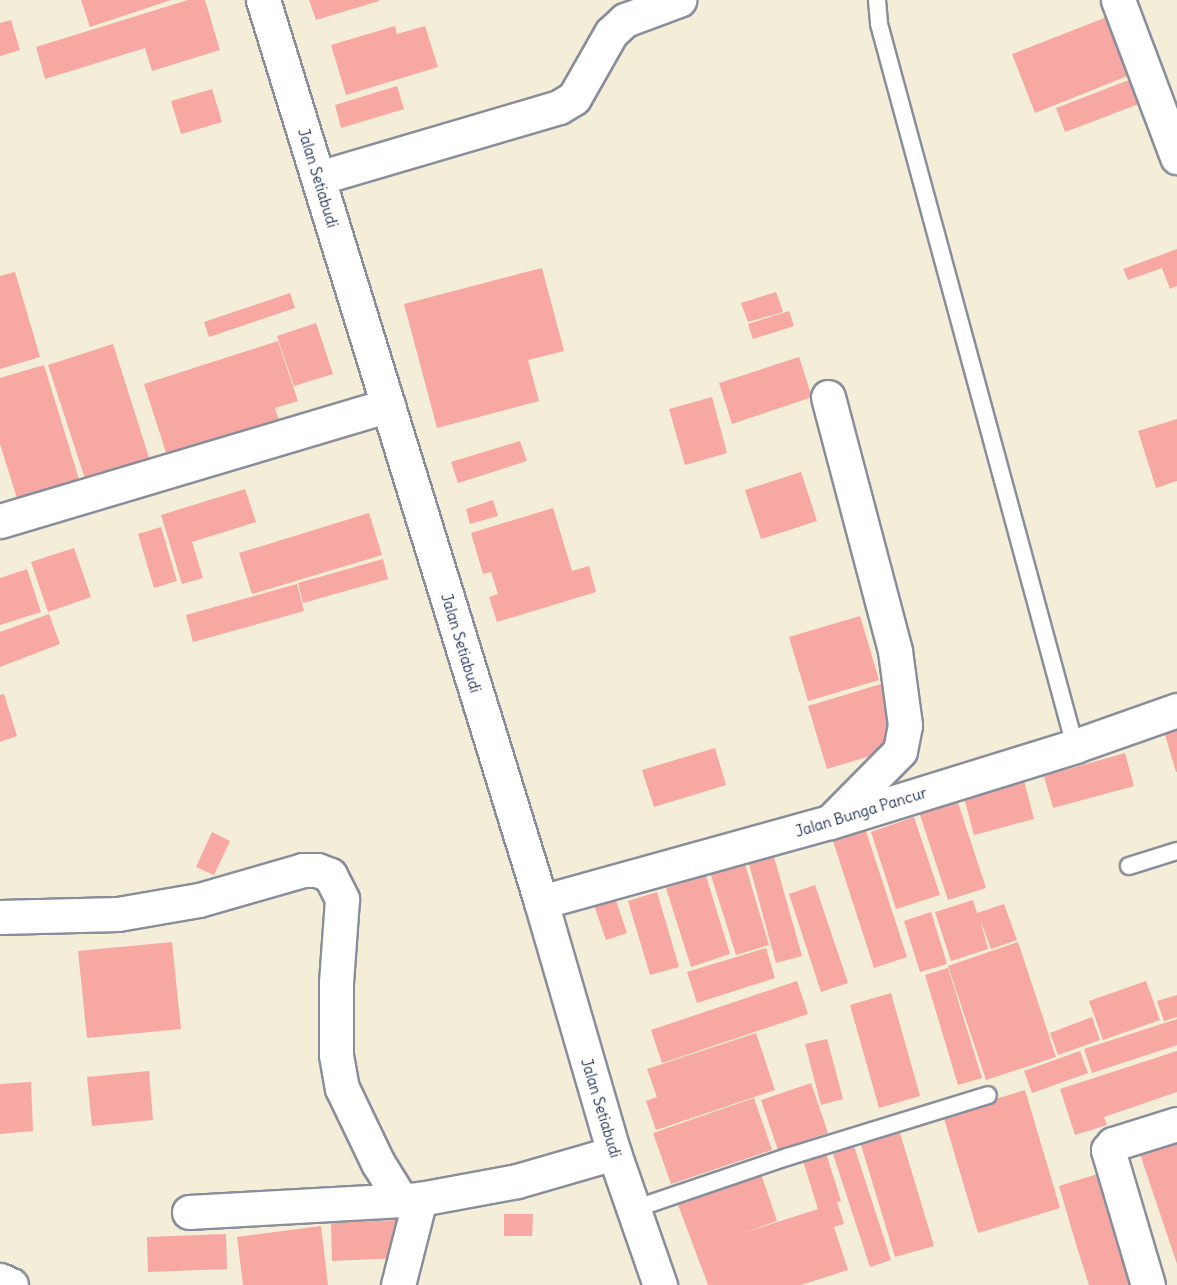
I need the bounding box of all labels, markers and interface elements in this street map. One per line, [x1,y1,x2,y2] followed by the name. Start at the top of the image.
[294,126,342,230] street label: Jalan Setiabudi
[437,591,485,695] street label: Jalan Setiabudi
[793,783,929,841] street label: Jalan Bunga Pancur
[577,1056,625,1160] street label: Jalan Setiabudi

